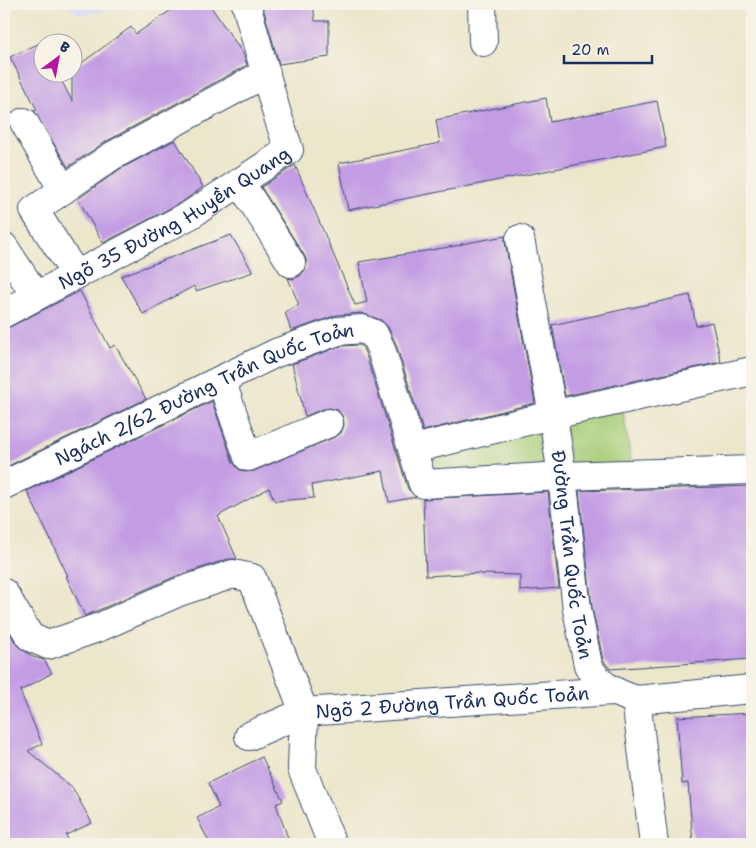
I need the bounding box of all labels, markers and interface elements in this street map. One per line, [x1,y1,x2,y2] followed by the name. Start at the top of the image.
[32,32,82,82] north arrow
[564,32,651,64] scale bar
[56,37,74,57] text: B
[571,40,610,60] text: 20 m
[54,141,295,295] street label: Ngõ 35 Đường Huyền Quang
[51,318,355,472] street label: Ngách 2/62 Đường Trần Quốc Toản
[545,449,599,661] street label: Đường Trần Quốc Toản
[315,681,590,724] street label: Ngõ 2 Đường Trần Quốc Toản

